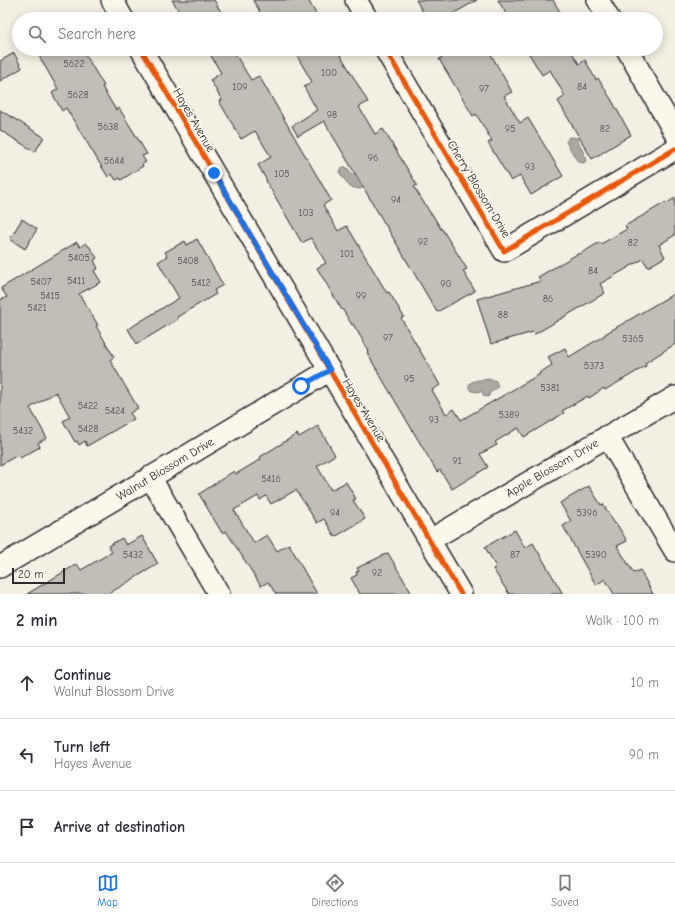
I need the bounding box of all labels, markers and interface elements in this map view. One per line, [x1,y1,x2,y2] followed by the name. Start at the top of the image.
[12,12,663,56] search box
[26,23,48,45] icon: search
[58,25,136,43] text: Search here
[63,58,85,70] house number: 5622
[321,67,337,79] house number: 100
[232,81,248,93] house number: 109
[577,81,587,93] house number: 84
[479,83,489,95] house number: 97
[170,85,218,155] street label: Hayes Avenue
[67,89,89,101] house number: 5628
[327,109,337,121] house number: 98
[97,121,119,133] house number: 5638
[505,123,515,135] house number: 95
[600,123,610,135] house number: 82
[444,138,514,240] street label: Cherry Blossom Drive
[368,152,378,164] house number: 96
[104,155,124,167] house number: 5644
[525,161,535,173] house number: 93
[205,164,223,182] route end
[274,168,290,180] house number: 105
[391,194,401,206] house number: 94
[298,207,314,219] house number: 103
[418,236,428,248] house number: 92
[628,237,638,249] house number: 82
[340,248,354,260] house number: 101
[68,252,90,264] house number: 5405
[177,255,199,267] house number: 5408
[588,265,598,277] house number: 84
[67,275,85,287] house number: 5411
[30,276,52,288] house number: 5407
[191,277,211,289] house number: 5412
[440,278,452,290] house number: 90
[40,290,60,302] house number: 5415
[356,290,366,302] house number: 99
[543,293,553,305] house number: 86
[27,302,47,314] house number: 5421
[498,309,508,321] house number: 88
[383,332,393,344] house number: 97
[622,333,644,345] house number: 5365
[584,360,604,372] house number: 5373
[404,373,414,385] house number: 95
[340,376,388,444] street label: Hayes Avenue
[292,377,310,395] route start
[540,382,560,394] house number: 5381
[78,400,98,412] house number: 5422
[105,405,125,417] house number: 5424
[499,409,519,421] house number: 5389
[429,414,439,426] house number: 93
[78,423,98,435] house number: 5428
[13,425,33,437] house number: 5432
[114,434,216,504] street label: Walnut Blossom Drive
[503,436,601,500] street label: Apple Blossom Drive
[452,455,462,467] house number: 91
[261,473,281,485] house number: 5416
[330,507,340,519] house number: 94
[576,507,598,519] house number: 5396
[123,549,143,561] house number: 5432
[510,549,520,561] house number: 87
[585,549,607,561] house number: 5390
[12,566,65,585] scale bar
[372,567,382,579] house number: 92
[18,568,43,581] text: 20 m
[16,611,57,630] text: 2 min
[586,613,659,628] text: Walk · 100 m
[54,666,111,684] text: Continue
[16,672,38,694] icon: ahead
[631,675,659,690] text: 10 m
[54,684,174,699] text: Walnut Blossom Drive
[54,738,110,756] text: Turn left
[16,744,38,766] icon: left
[629,747,659,762] text: 90 m
[54,756,132,771] text: Hayes Avenue
[16,816,38,838] icon: arrive
[54,818,185,836] text: Arrive at destination
[97,872,119,909] tab: Map
[312,872,358,909] tab: Directions
[551,872,578,909] tab: Saved

